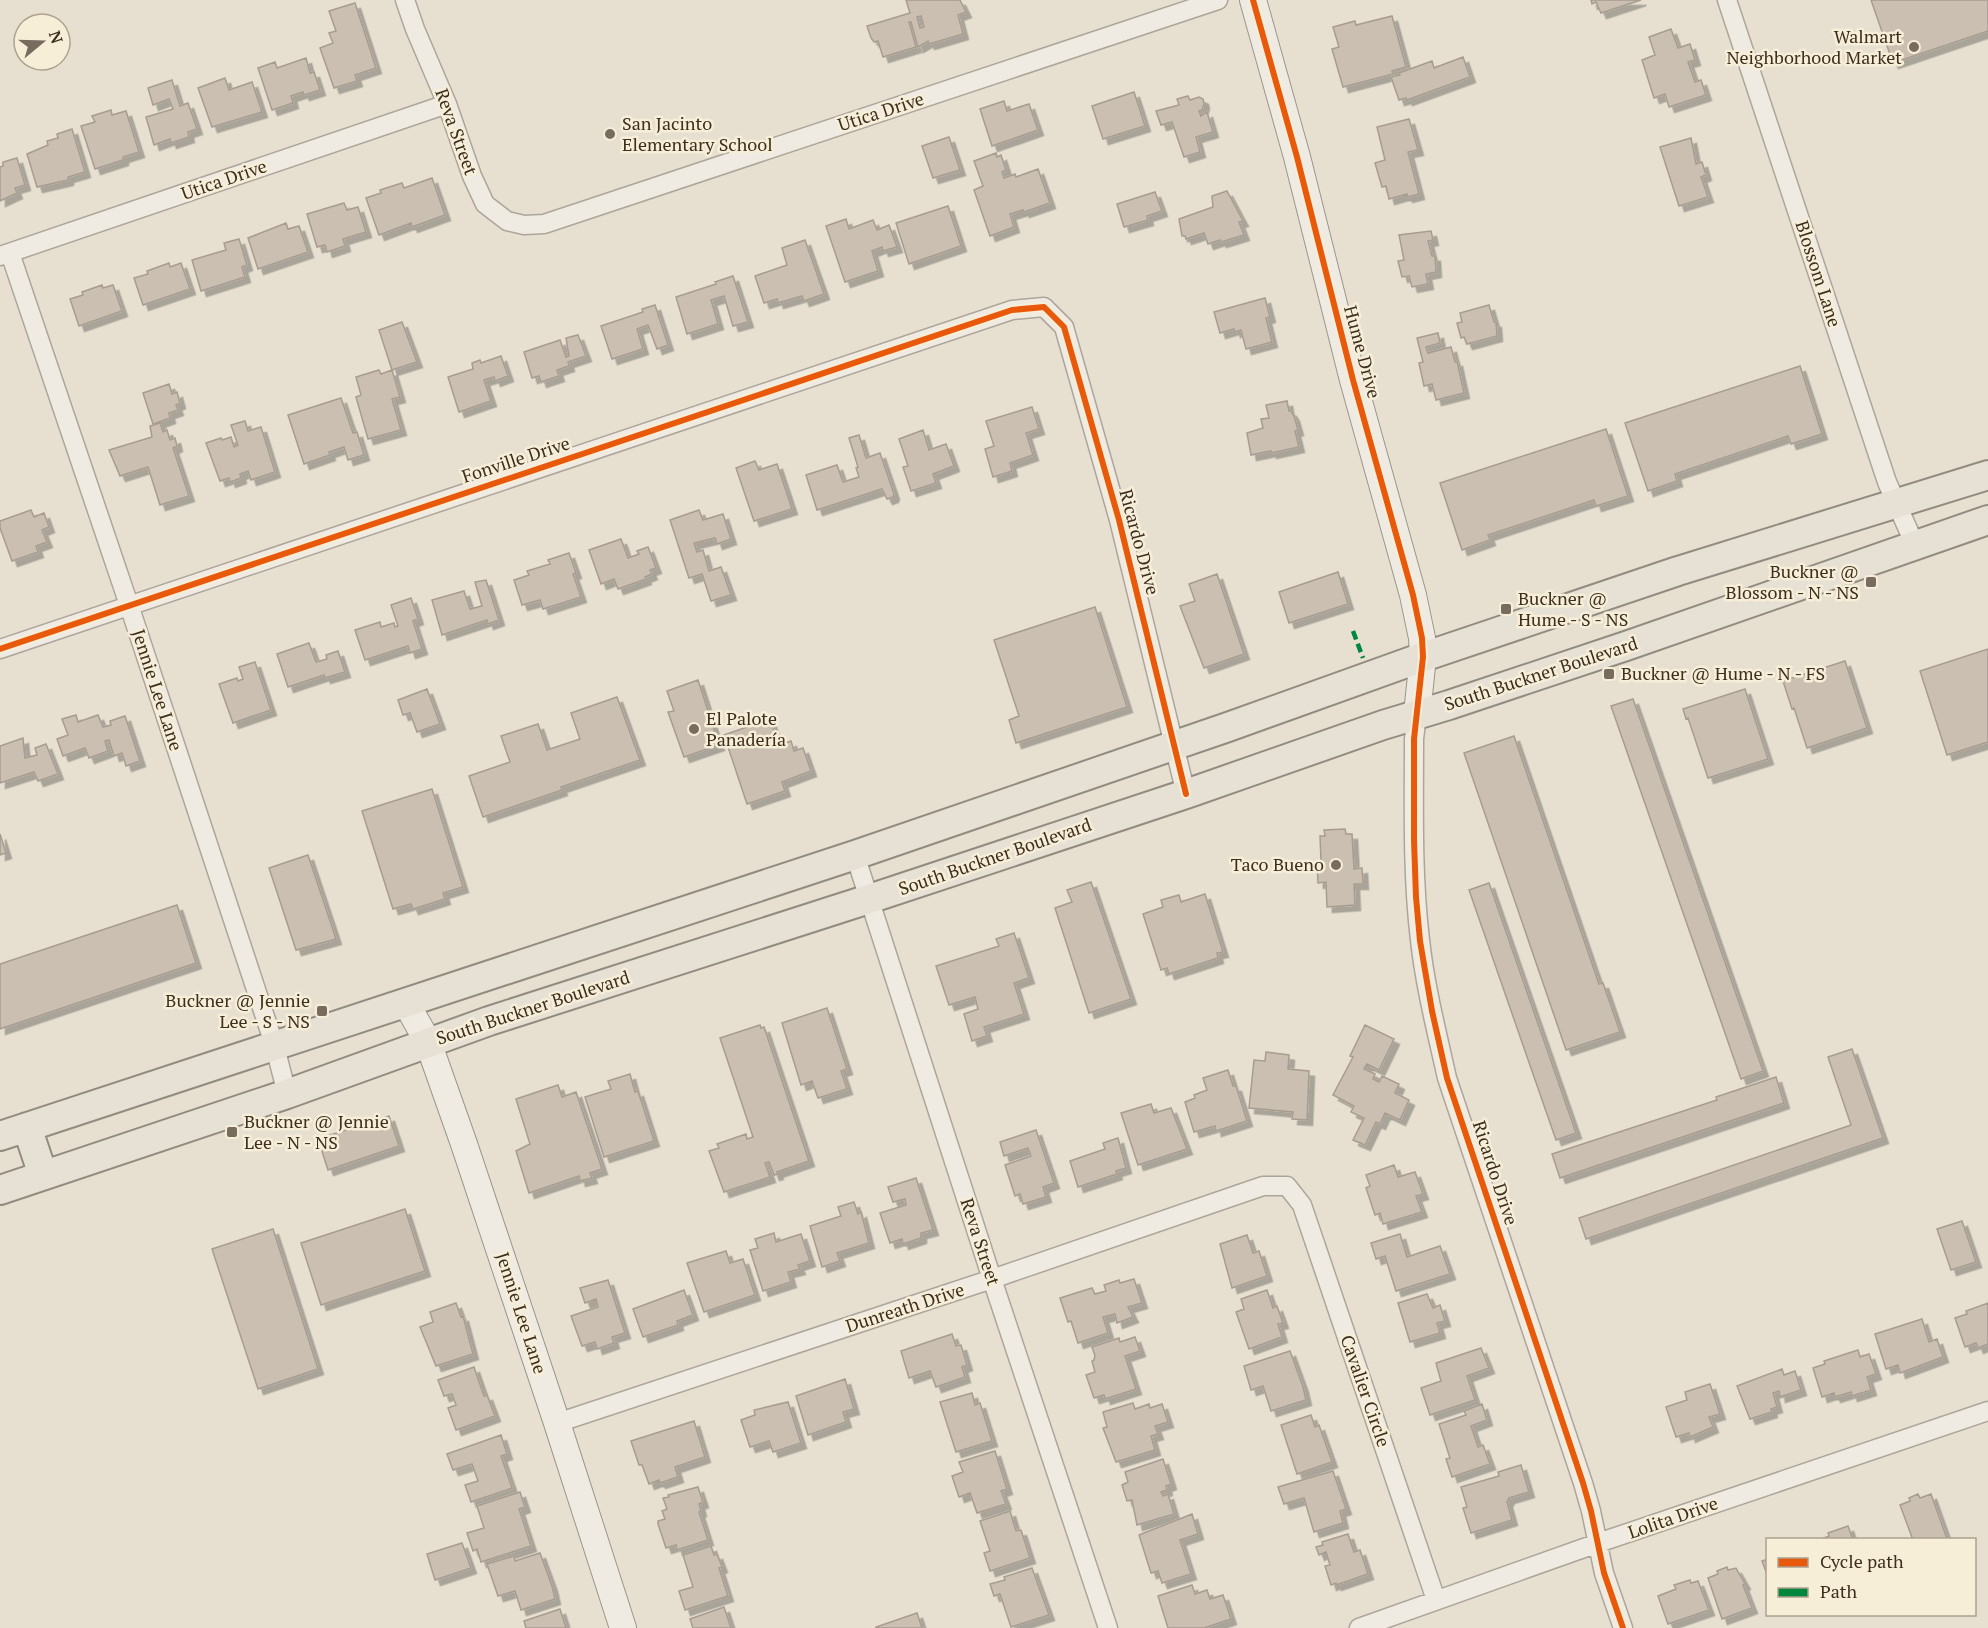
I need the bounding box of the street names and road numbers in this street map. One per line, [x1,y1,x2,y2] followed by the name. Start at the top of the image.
[430,85,484,179] street label: Reva Street
[835,86,927,136] street label: Utica Drive
[178,153,270,205] street label: Utica Drive
[1790,217,1847,330] street label: Blossom Lane
[1339,303,1387,401] street label: Hume Drive
[459,430,573,488] street label: Fonville Drive
[1114,486,1166,597] street label: Ricardo Drive
[127,626,189,754] street label: Jennie Lee Lane
[1441,630,1641,716] street label: South Buckner Boulevard
[895,812,1094,900] street label: South Buckner Boulevard
[433,964,633,1050] street label: South Buckner Boulevard
[1468,1117,1524,1228] street label: Ricardo Drive
[956,1195,1006,1289] street label: Reva Street
[491,1249,553,1377] street label: Jennie Lee Lane
[842,1277,967,1338] street label: Dunreath Drive
[1336,1332,1396,1450] street label: Cavalier Circle
[1624,1490,1721,1544] street label: Lolita Drive

